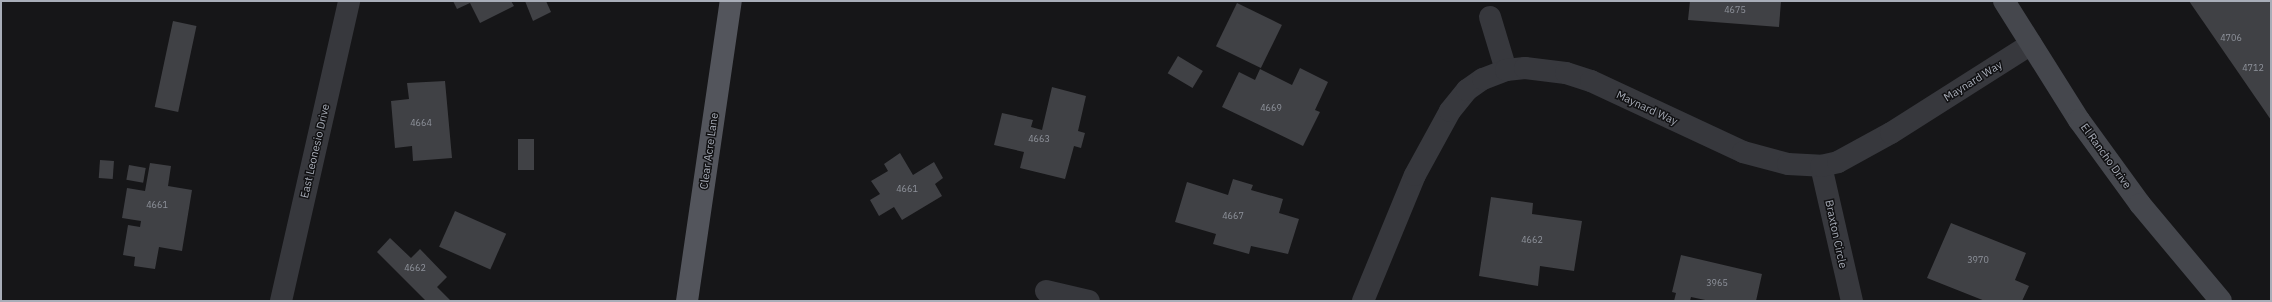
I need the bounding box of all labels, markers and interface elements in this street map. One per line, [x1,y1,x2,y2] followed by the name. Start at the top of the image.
[1724,5,1746,15] house number: 4675
[2220,33,2242,43] house number: 4706
[1941,58,2005,104] street label: Maynard Way
[2242,63,2264,73] house number: 4712
[1614,88,1680,128] street label: Maynard Way
[298,103,332,199] street label: East Leonesio Drive
[1260,103,1282,113] house number: 4669
[697,112,721,190] street label: Clear Acre Lane
[410,118,432,128] house number: 4664
[2078,121,2134,191] street label: El Rancho Drive
[1028,134,1050,144] house number: 4663
[896,184,918,194] house number: 4661
[1822,199,1850,269] street label: Braxton Circle
[146,200,168,210] house number: 4661
[1222,211,1244,221] house number: 4667
[1521,235,1543,245] house number: 4662
[1967,255,1989,265] house number: 3970
[404,263,426,273] house number: 4662
[1706,278,1728,288] house number: 3965

